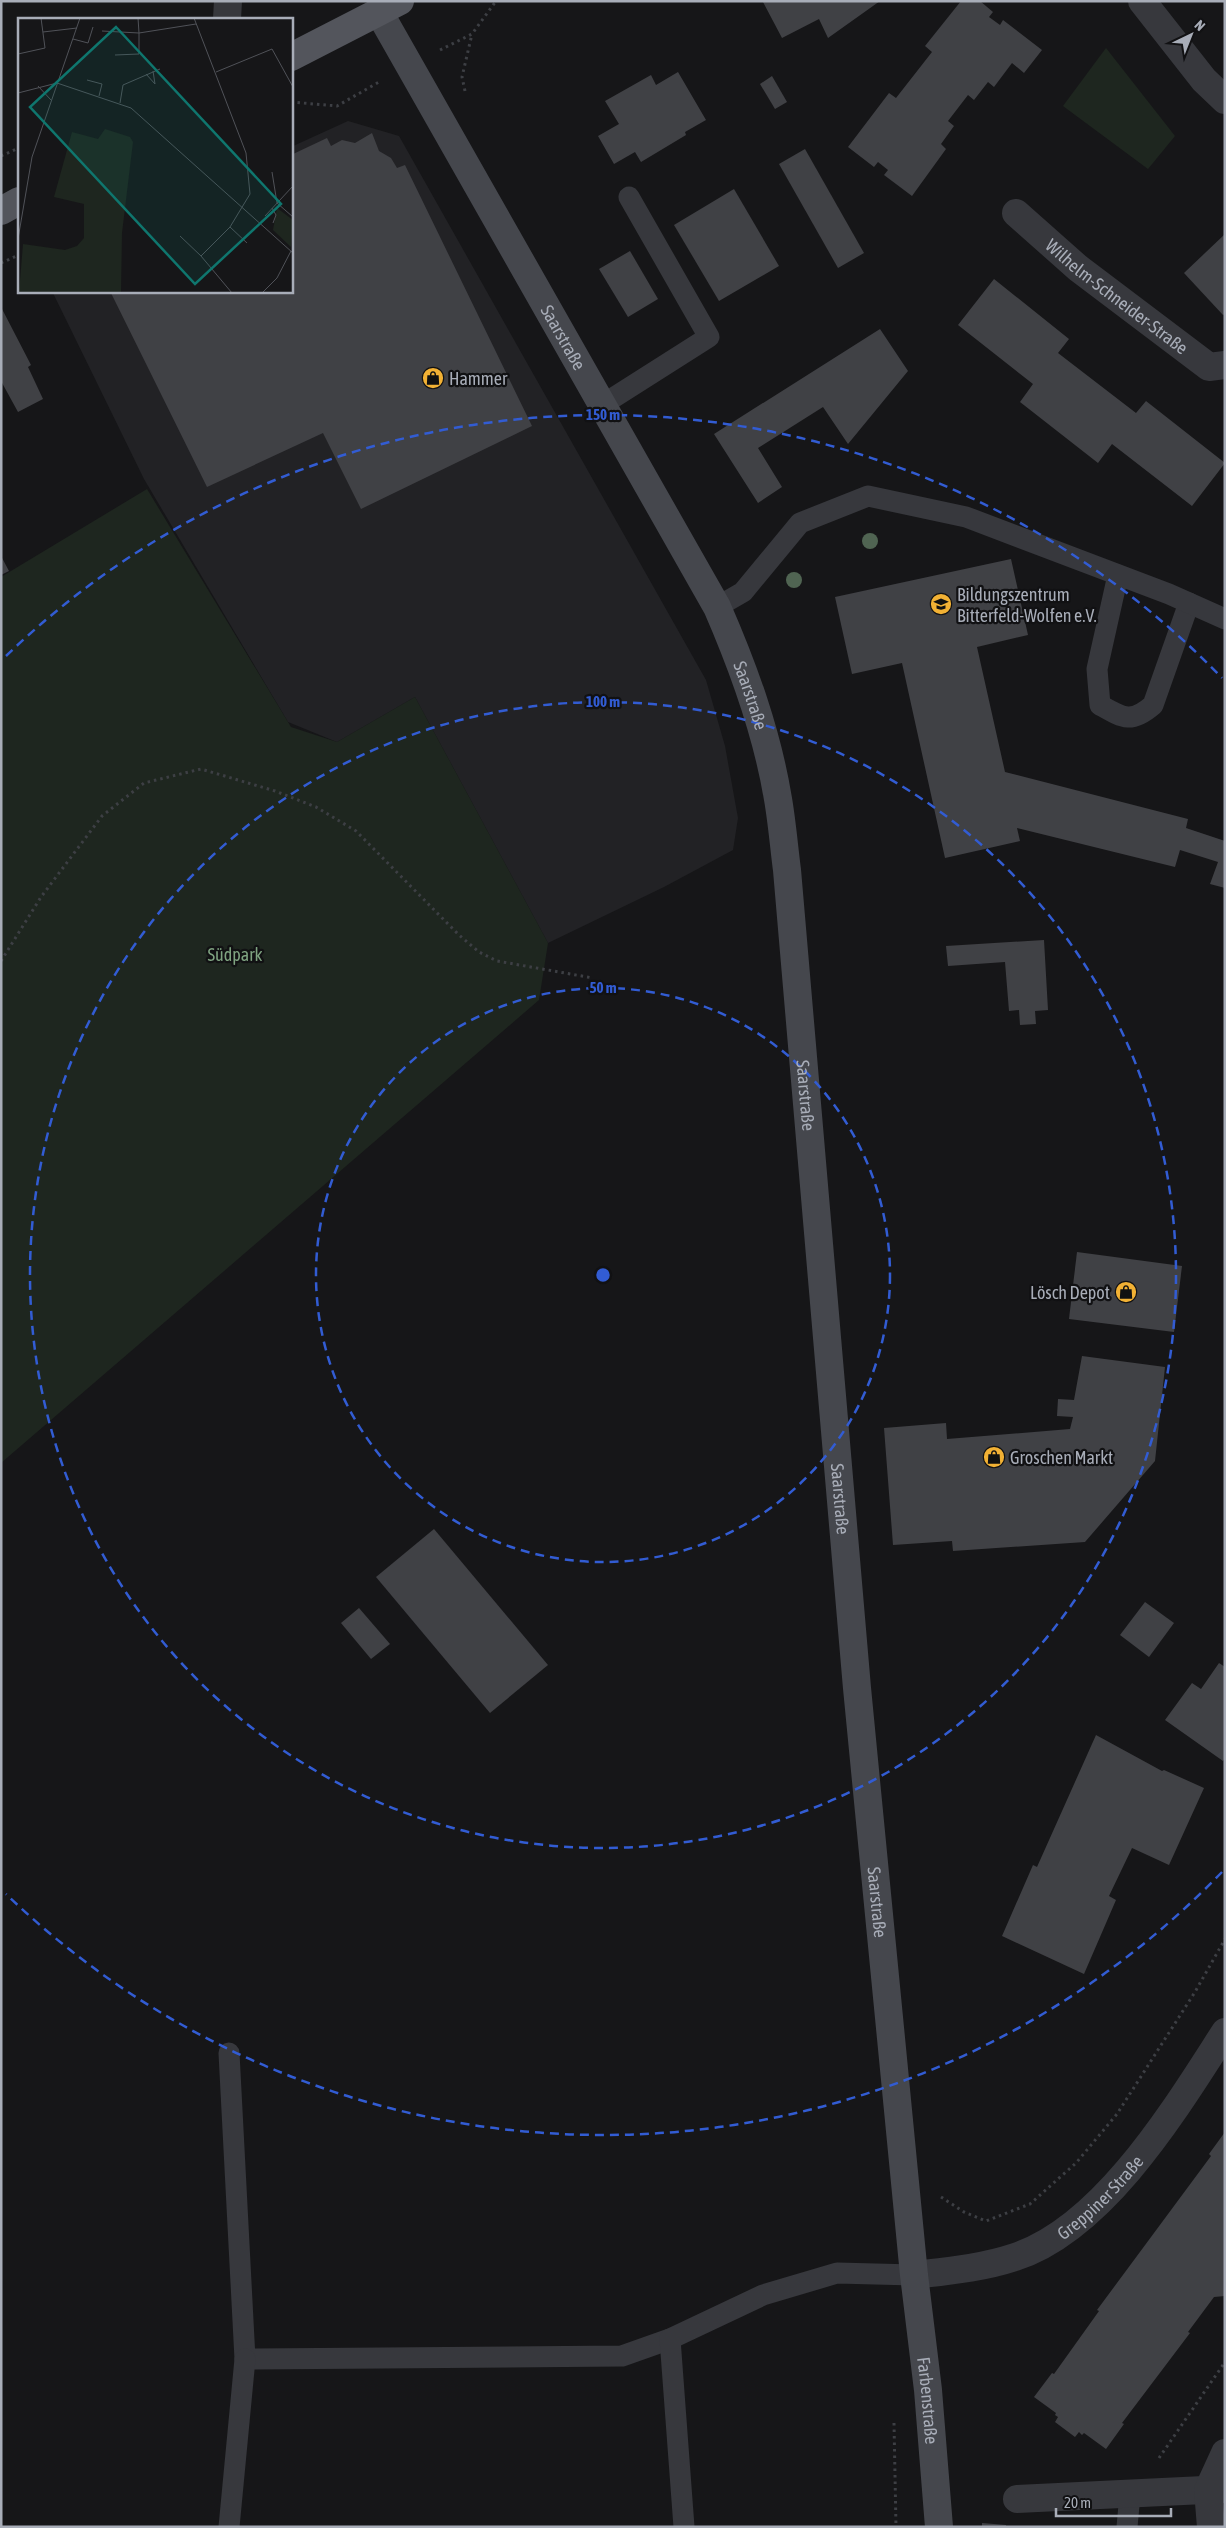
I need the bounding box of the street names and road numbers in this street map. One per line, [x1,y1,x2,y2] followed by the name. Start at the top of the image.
[1042,234,1192,358] street label: Wilhelm-Schneider-Straße
[537,301,590,373] street label: Saarstraße
[730,658,772,732] street label: Saarstraße
[793,1059,820,1132] street label: Saarstraße
[827,1463,854,1535] street label: Saarstraße
[864,1866,892,1939] street label: Saarstraße
[1053,2151,1147,2244] street label: Greppiner Straße
[914,2356,943,2445] street label: Farbenstraße

